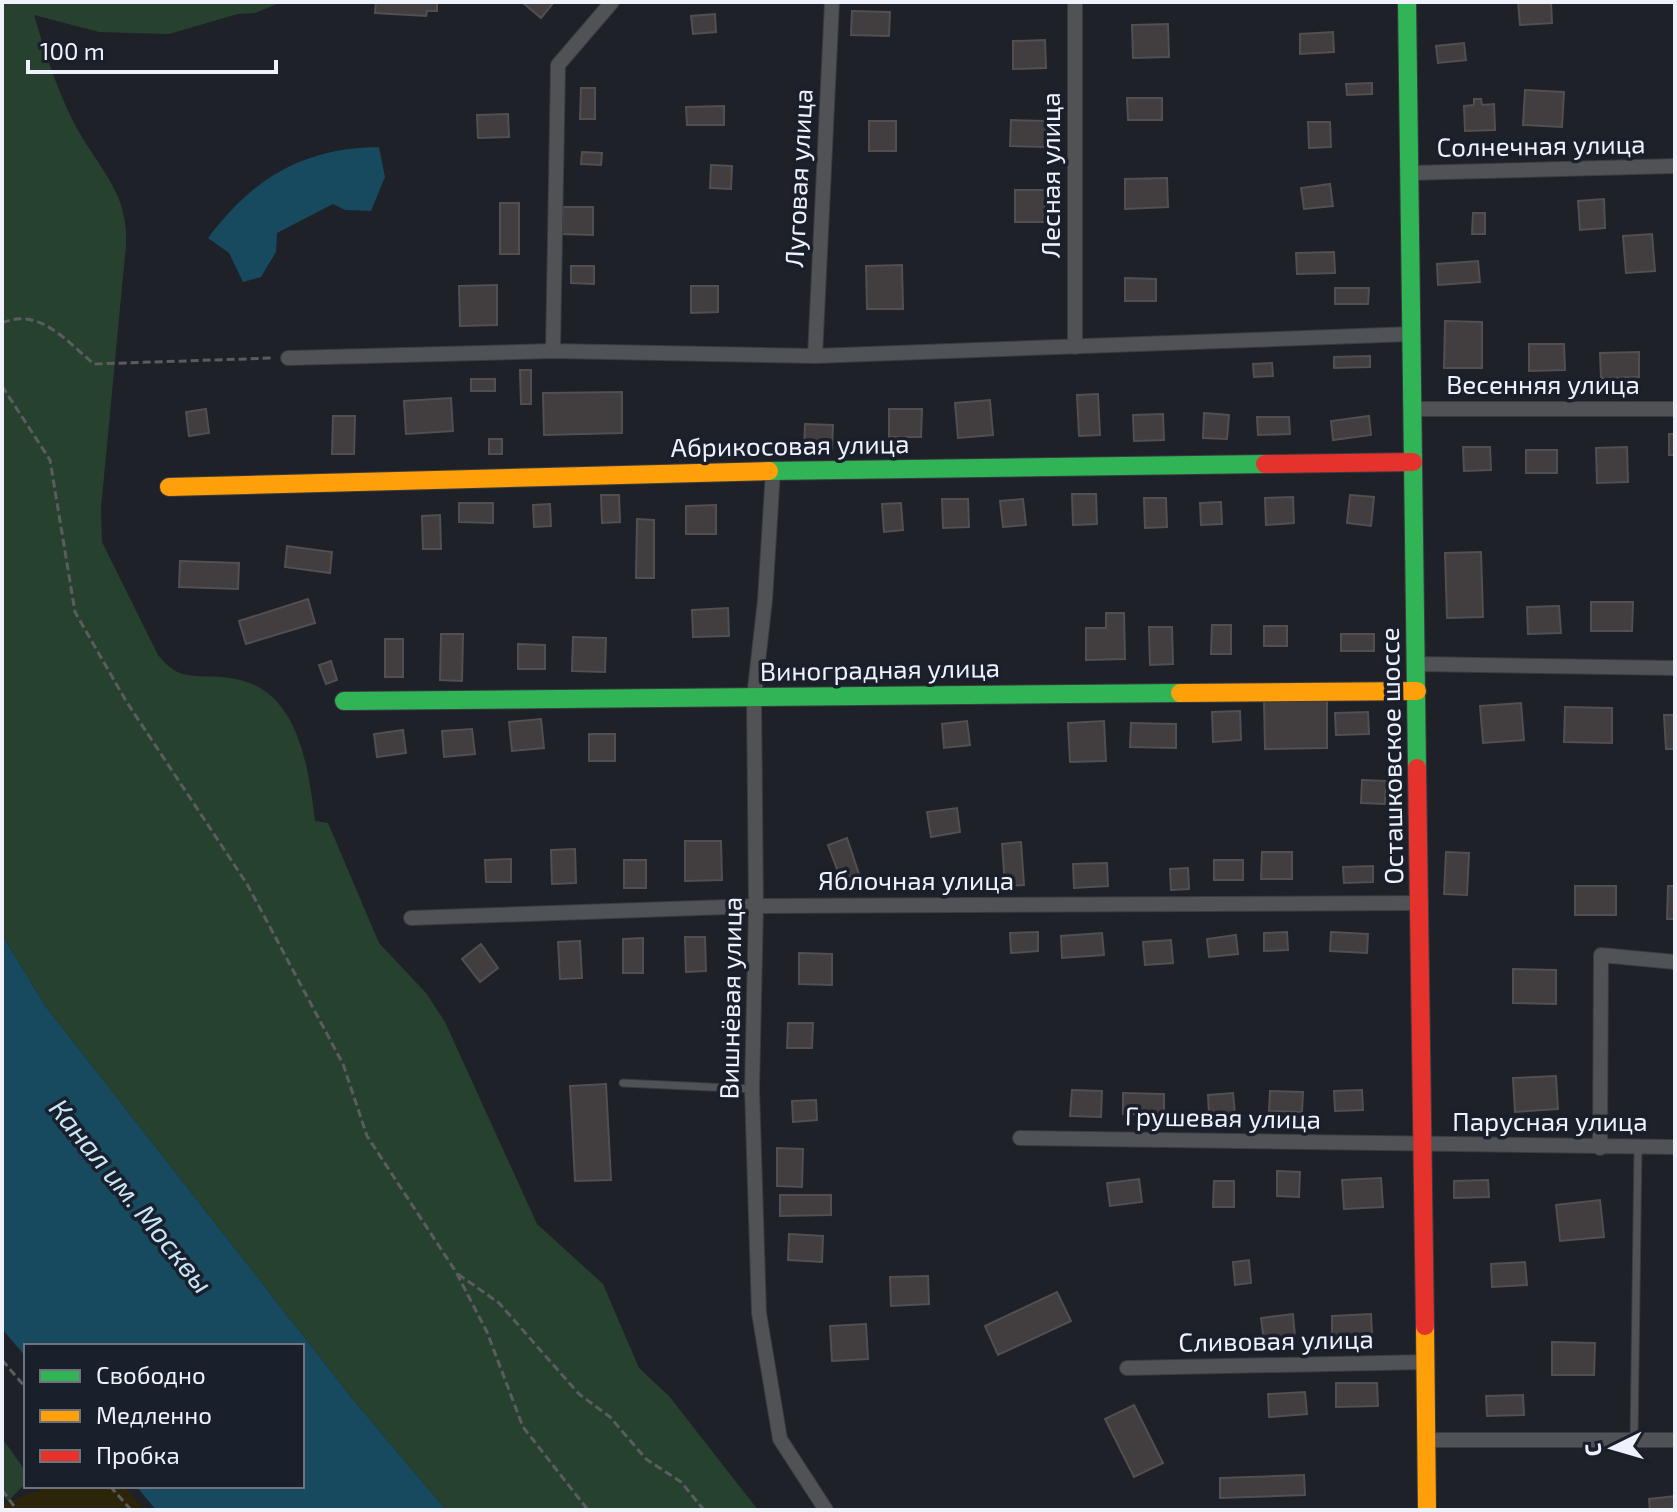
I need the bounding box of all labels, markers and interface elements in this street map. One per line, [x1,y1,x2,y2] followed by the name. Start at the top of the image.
[28,24,276,74] scale bar
[40,36,105,65] text: 100 m
[777,88,819,268] street label: Луговая улица
[1034,92,1066,258] street label: Лесная улица
[1436,127,1646,163] street label: Солнечная улица
[1446,368,1640,400] street label: Весенняя улица
[670,427,910,463] street label: Абрикосовая улица
[1373,627,1408,885] street label: Осташковское шоссе
[760,651,1000,687] street label: Виноградная улица
[818,864,1014,896] street label: Яблочная улица
[712,896,748,1100] street label: Вишнёвая улица
[43,1091,221,1299] water label: Канал им. Москвы
[1125,1099,1321,1135] street label: Грушевая улица
[1452,1105,1648,1137] street label: Парусная улица
[1178,1322,1374,1358] street label: Сливовая улица
[24,1344,304,1488] legend
[96,1360,206,1389] text: Свободно
[96,1400,212,1429] text: Медленно
[1573,1408,1653,1488] north arrow
[96,1440,180,1469] text: Пробка
[1579,1442,1606,1457] text: С

